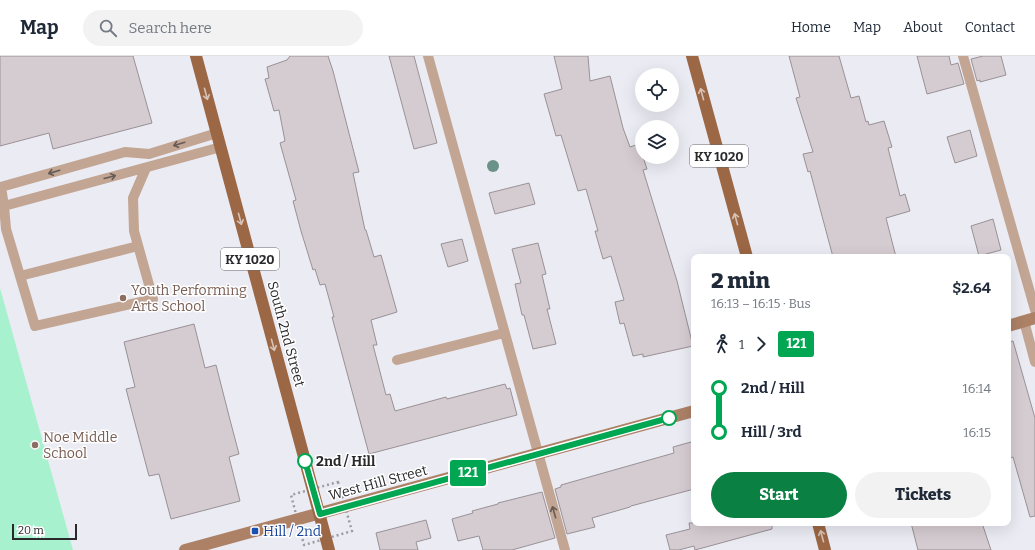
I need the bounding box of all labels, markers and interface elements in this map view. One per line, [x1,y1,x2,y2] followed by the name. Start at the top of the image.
[83,10,363,46] search box
[20,16,59,39] text: Map
[97,17,119,39] icon: search
[129,19,212,37] text: Search here
[791,19,831,36] text: Home
[853,19,881,36] text: Map
[903,19,943,36] text: About
[965,19,1015,36] text: Contact
[635,68,679,164] map controls
[635,68,679,112] button: locate
[203,87,210,100] one-way arrow
[698,88,705,101] one-way arrow
[635,120,679,164] button: layers
[174,141,186,149] one-way arrow
[690,145,748,167] road number: KY 1020
[47,169,60,177] one-way arrow
[103,173,116,181] one-way arrow
[236,213,244,226] one-way arrow
[732,213,740,226] one-way arrow
[221,248,279,270] road number: KY 1020
[711,267,770,294] text: 2 min
[264,279,308,389] street label: South 2nd Street
[952,279,991,297] text: $2.64
[131,282,247,315] place label: Youth Performing Arts School
[118,293,128,303] marker: Youth Performing Arts School
[711,296,811,311] text: 16:13 – 16:15 · Bus
[711,333,733,355] icon: walk
[750,333,772,355] icon: forward
[786,335,806,352] text: 121
[739,337,744,352] text: 1
[270,338,277,351] one-way arrow
[741,379,805,397] text: 2nd / Hill
[962,381,991,396] text: 16:14
[661,410,677,426] unlabelled marker
[741,423,802,441] text: Hill / 3rd
[963,425,991,440] text: 16:15
[43,429,117,462] place label: Noe Middle School
[30,440,40,450] marker: Noe Middle School
[297,453,313,469] marker: 2nd / Hill
[316,453,376,470] place label: 2nd / Hill
[445,460,491,486] line badge: 121
[327,462,429,504] street label: West Hill Street
[458,464,478,481] text: 121
[711,472,847,518] button: Start
[855,472,991,518] button: Tickets
[550,506,557,519] one-way arrow
[12,522,77,541] scale bar
[263,523,321,540] place label: Hill / 2nd
[18,524,44,537] text: 20 m
[250,526,260,536] marker: Hill / 2nd
[817,530,825,543] one-way arrow

